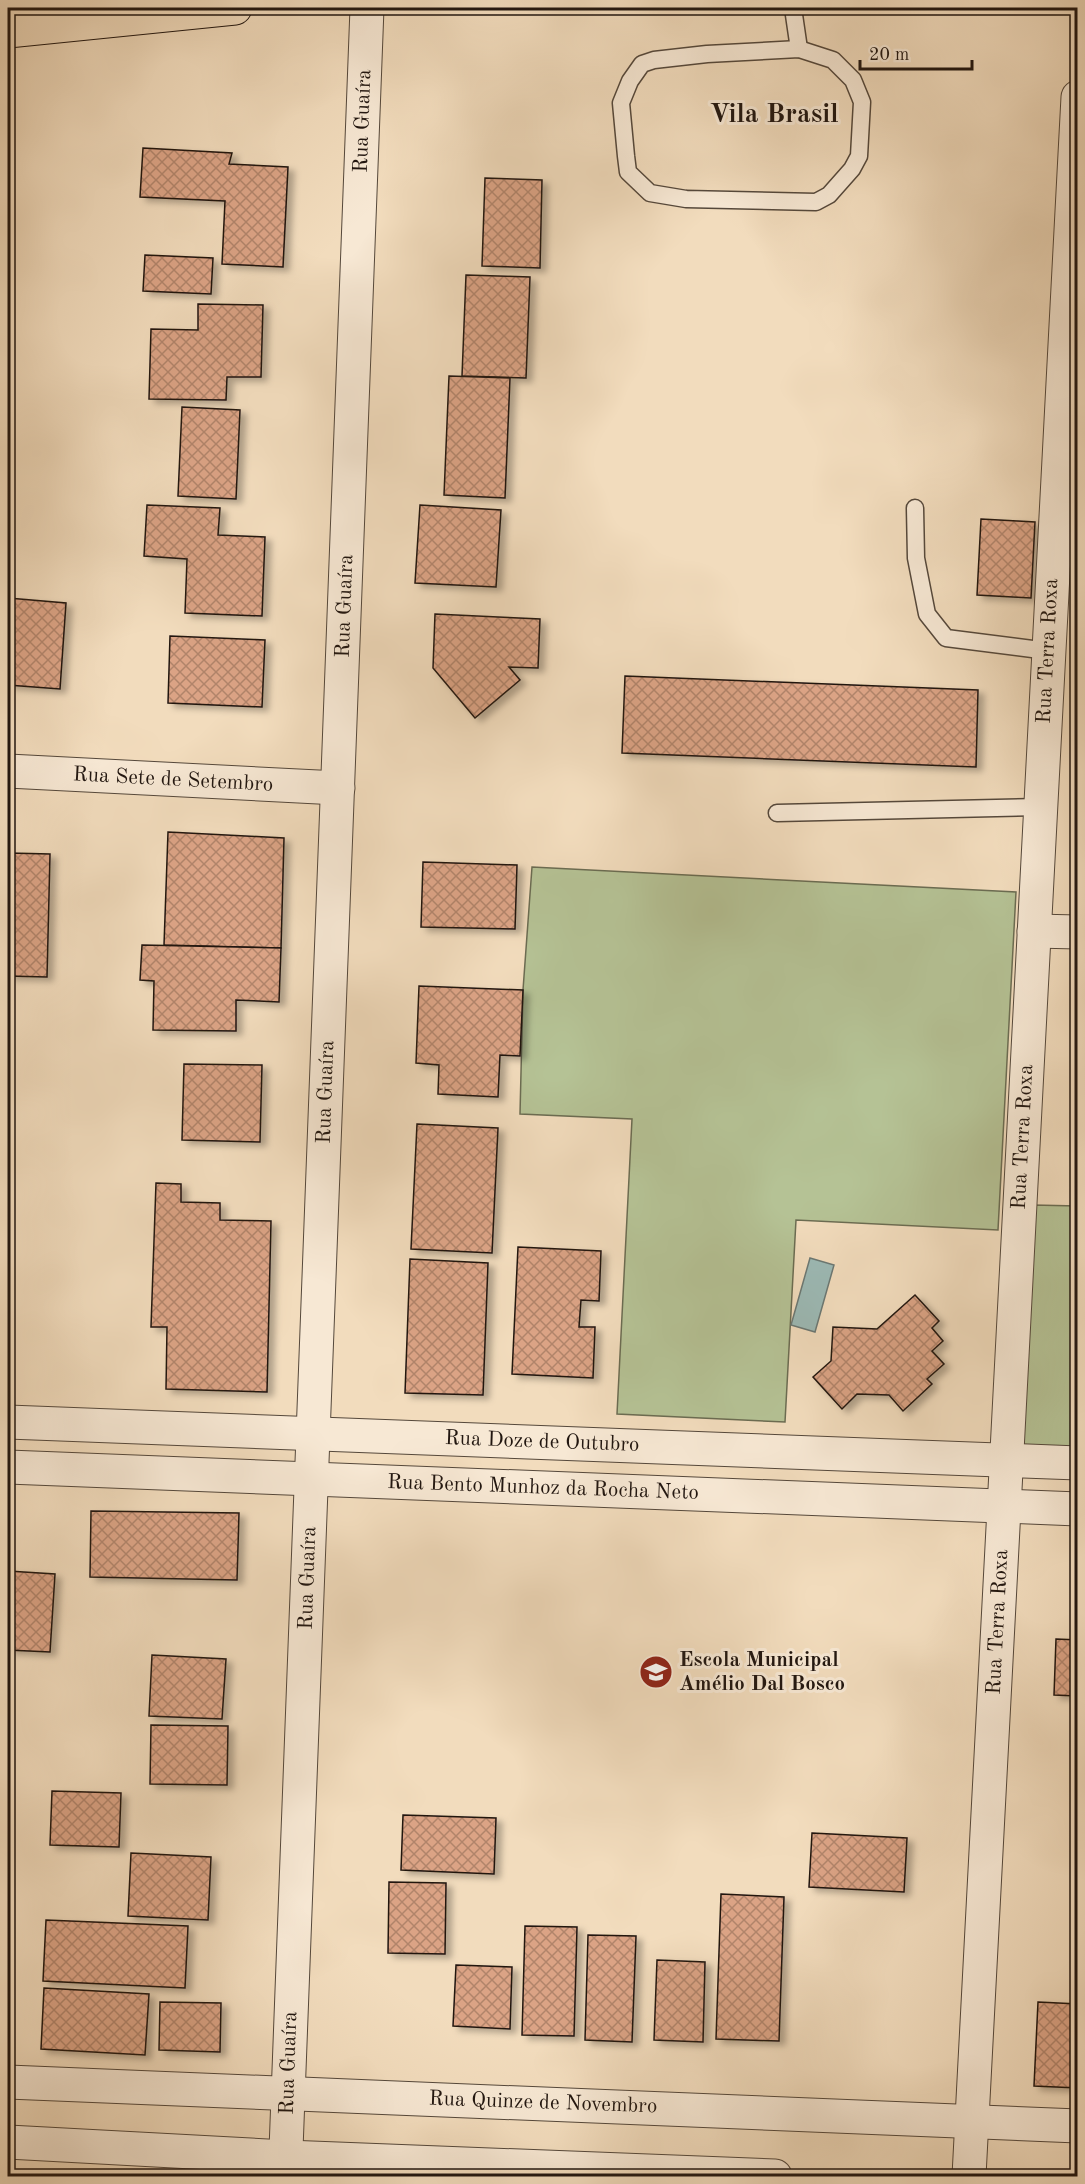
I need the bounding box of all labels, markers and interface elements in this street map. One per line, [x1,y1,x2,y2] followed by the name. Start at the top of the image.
[860,33,972,71] scale bar
[869,46,909,64] text: 20 m
[351,69,375,173] street label: Rua Guaíra
[709,101,839,128] district label: Vila Brasil
[333,554,357,658] street label: Rua Guaíra
[1034,578,1062,724] street label: Rua Terra Roxa
[72,764,274,796] street label: Rua Sete de Setembro
[314,1040,338,1144] street label: Rua Guaíra
[1009,1064,1037,1210] street label: Rua Terra Roxa
[444,1428,640,1456] street label: Rua Doze de Outubro
[387,1472,699,1504] street label: Rua Bento Munhoz da Rocha Neto
[296,1526,320,1630] street label: Rua Guaíra
[984,1549,1012,1695] street label: Rua Terra Roxa
[679,1650,845,1695] place label: Escola Municipal Amélio Dal Bosco
[638,1654,674,1690] school or university icon: Escola Municipal Amélio Dal Bosco
[277,2011,301,2115] street label: Rua Guaíra
[428,2089,658,2117] street label: Rua Quinze de Novembro

